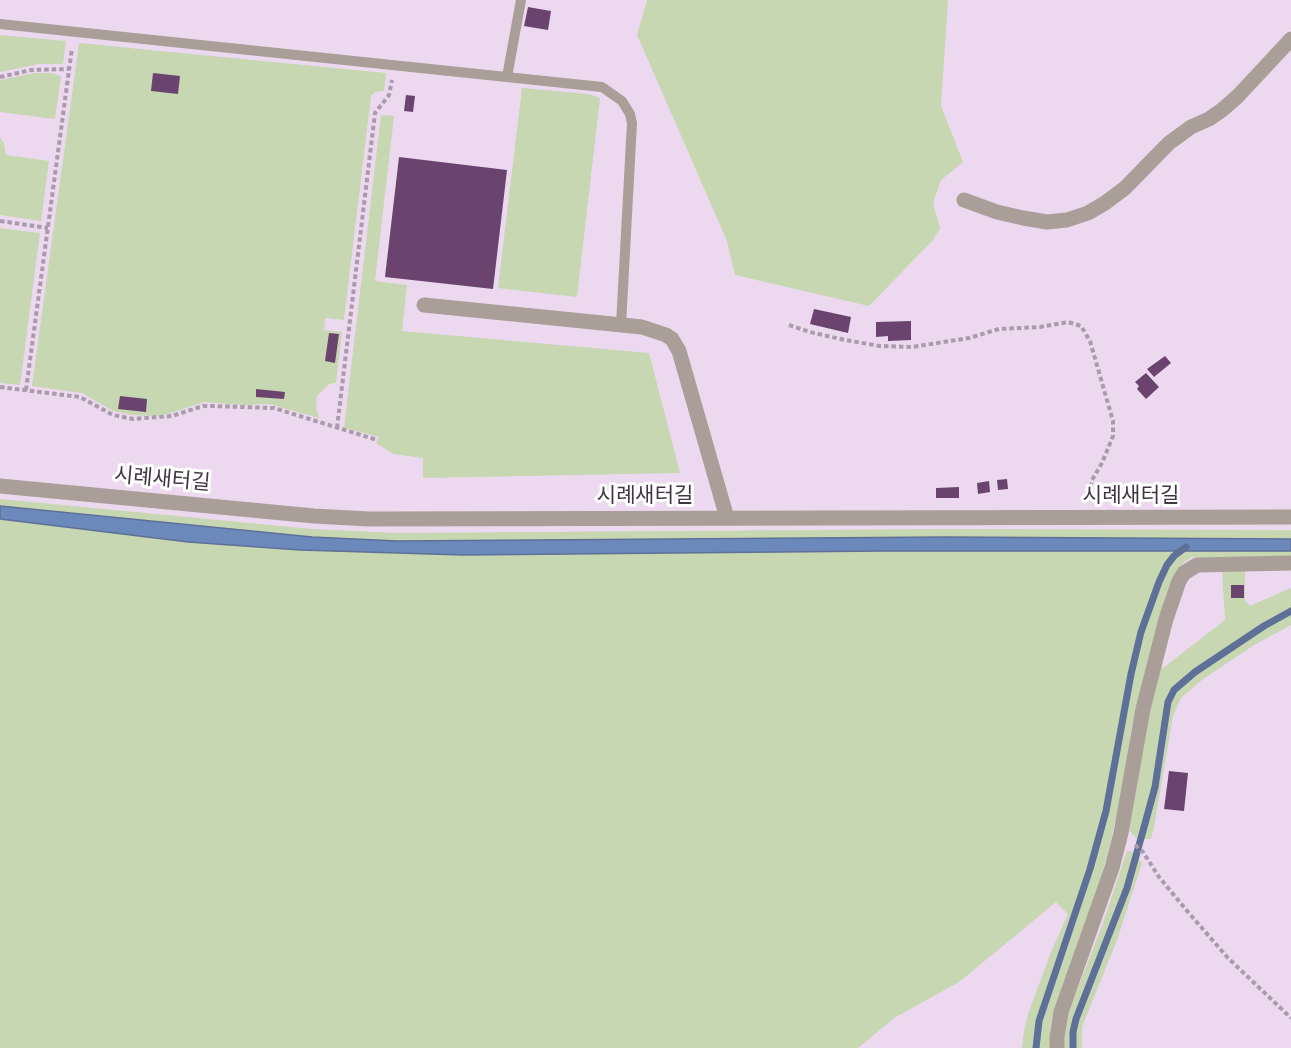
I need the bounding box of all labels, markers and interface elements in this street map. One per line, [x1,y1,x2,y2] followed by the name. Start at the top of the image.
[113,463,211,497] street label: 시례새터길
[597,484,693,510] street label: 시례새터길
[1083,484,1179,510] street label: 시례새터길

